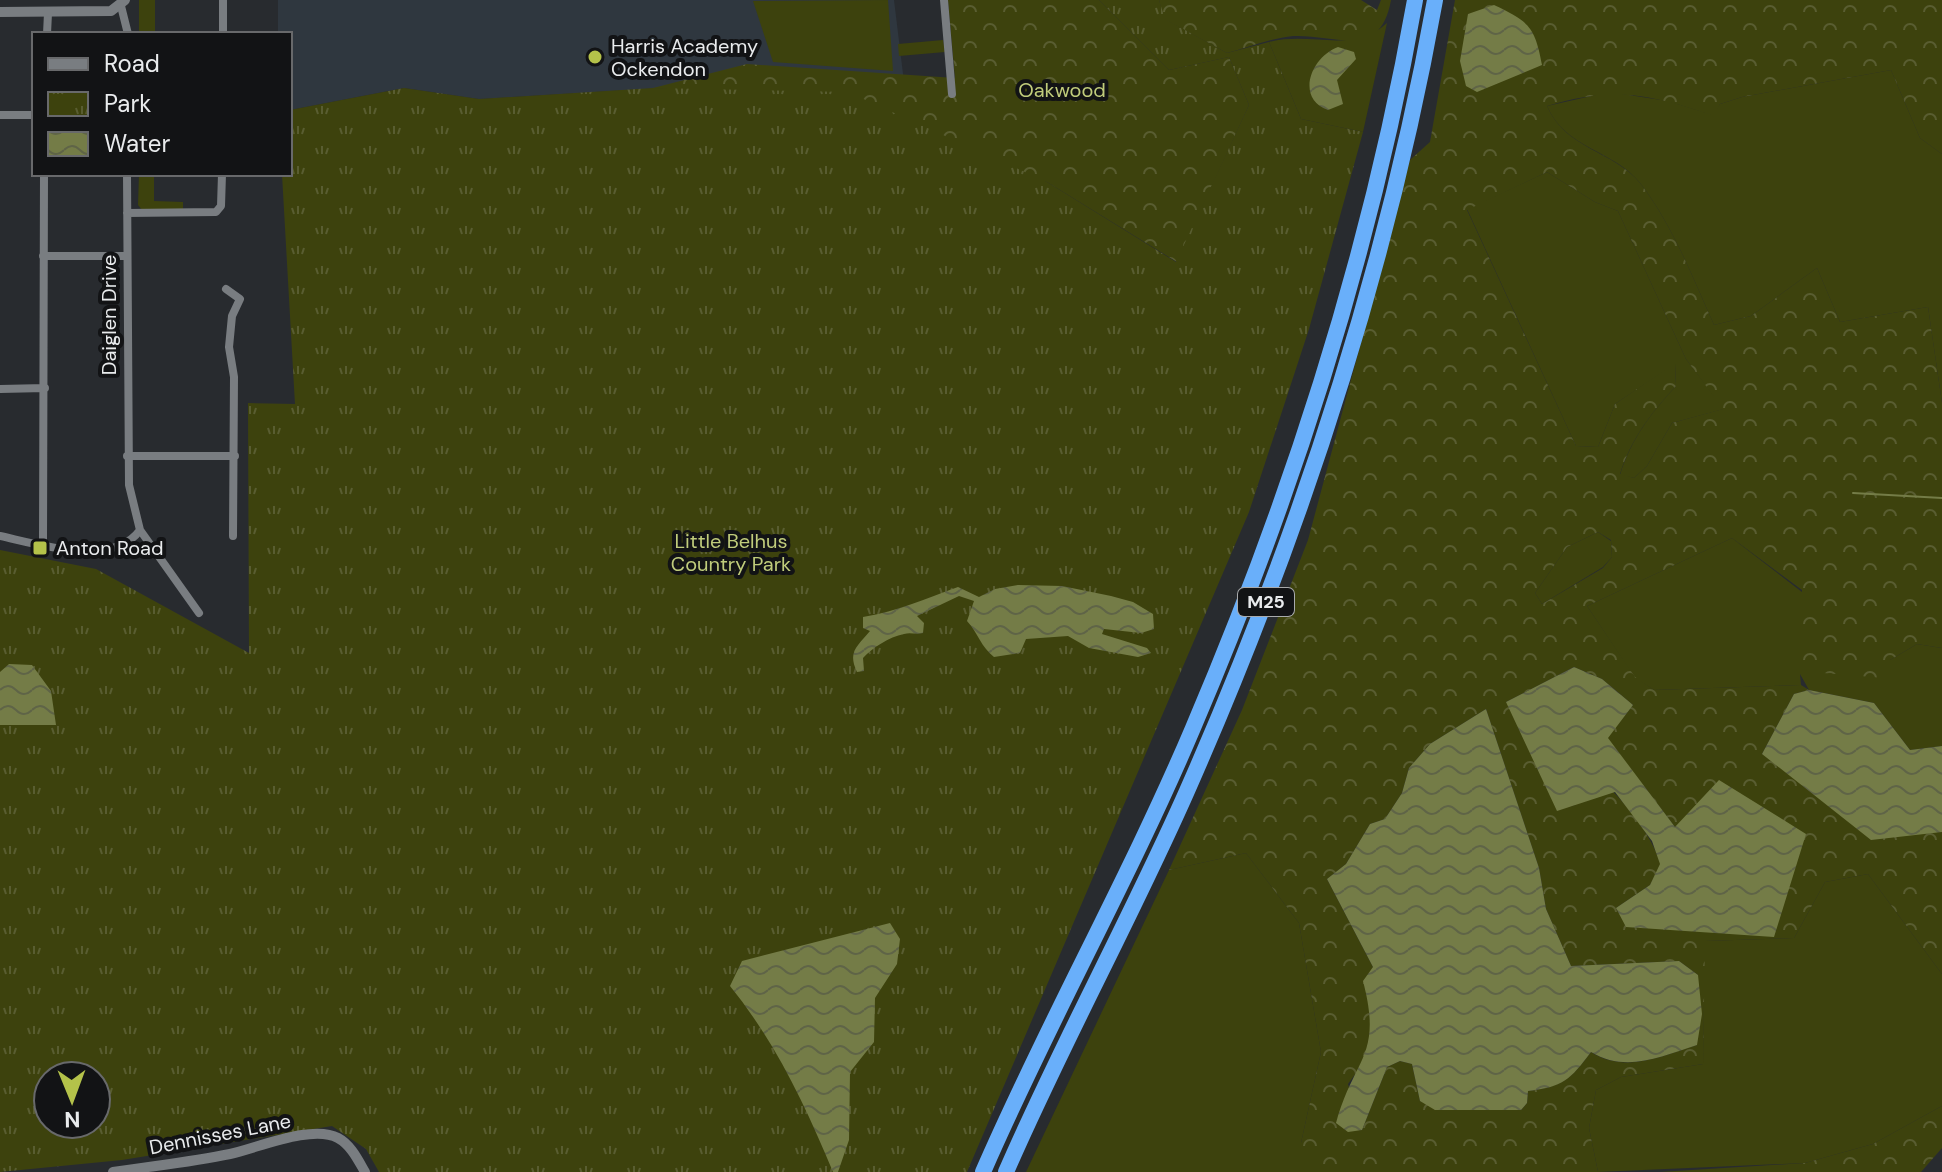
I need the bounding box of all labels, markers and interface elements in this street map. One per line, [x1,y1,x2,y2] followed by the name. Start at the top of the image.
[32,32,292,176] legend
[611,33,758,82] place label: Harris Academy Ockendon
[104,48,160,79] text: Road
[586,48,604,66] marker: Harris Academy Ockendon
[1018,77,1106,103] park label: Oakwood
[104,88,151,119] text: Park
[104,128,170,159] text: Water
[96,255,122,375] street label: Daiglen Drive
[671,528,791,577] park label: Little Belhus Country Park
[56,535,164,561] place label: Anton Road
[31,539,49,557] marker: Anton Road
[1238,588,1294,616] road number: M25
[32,1060,112,1140] north arrow
[64,1105,81,1134] text: N
[147,1108,293,1160] street label: Dennisses Lane

